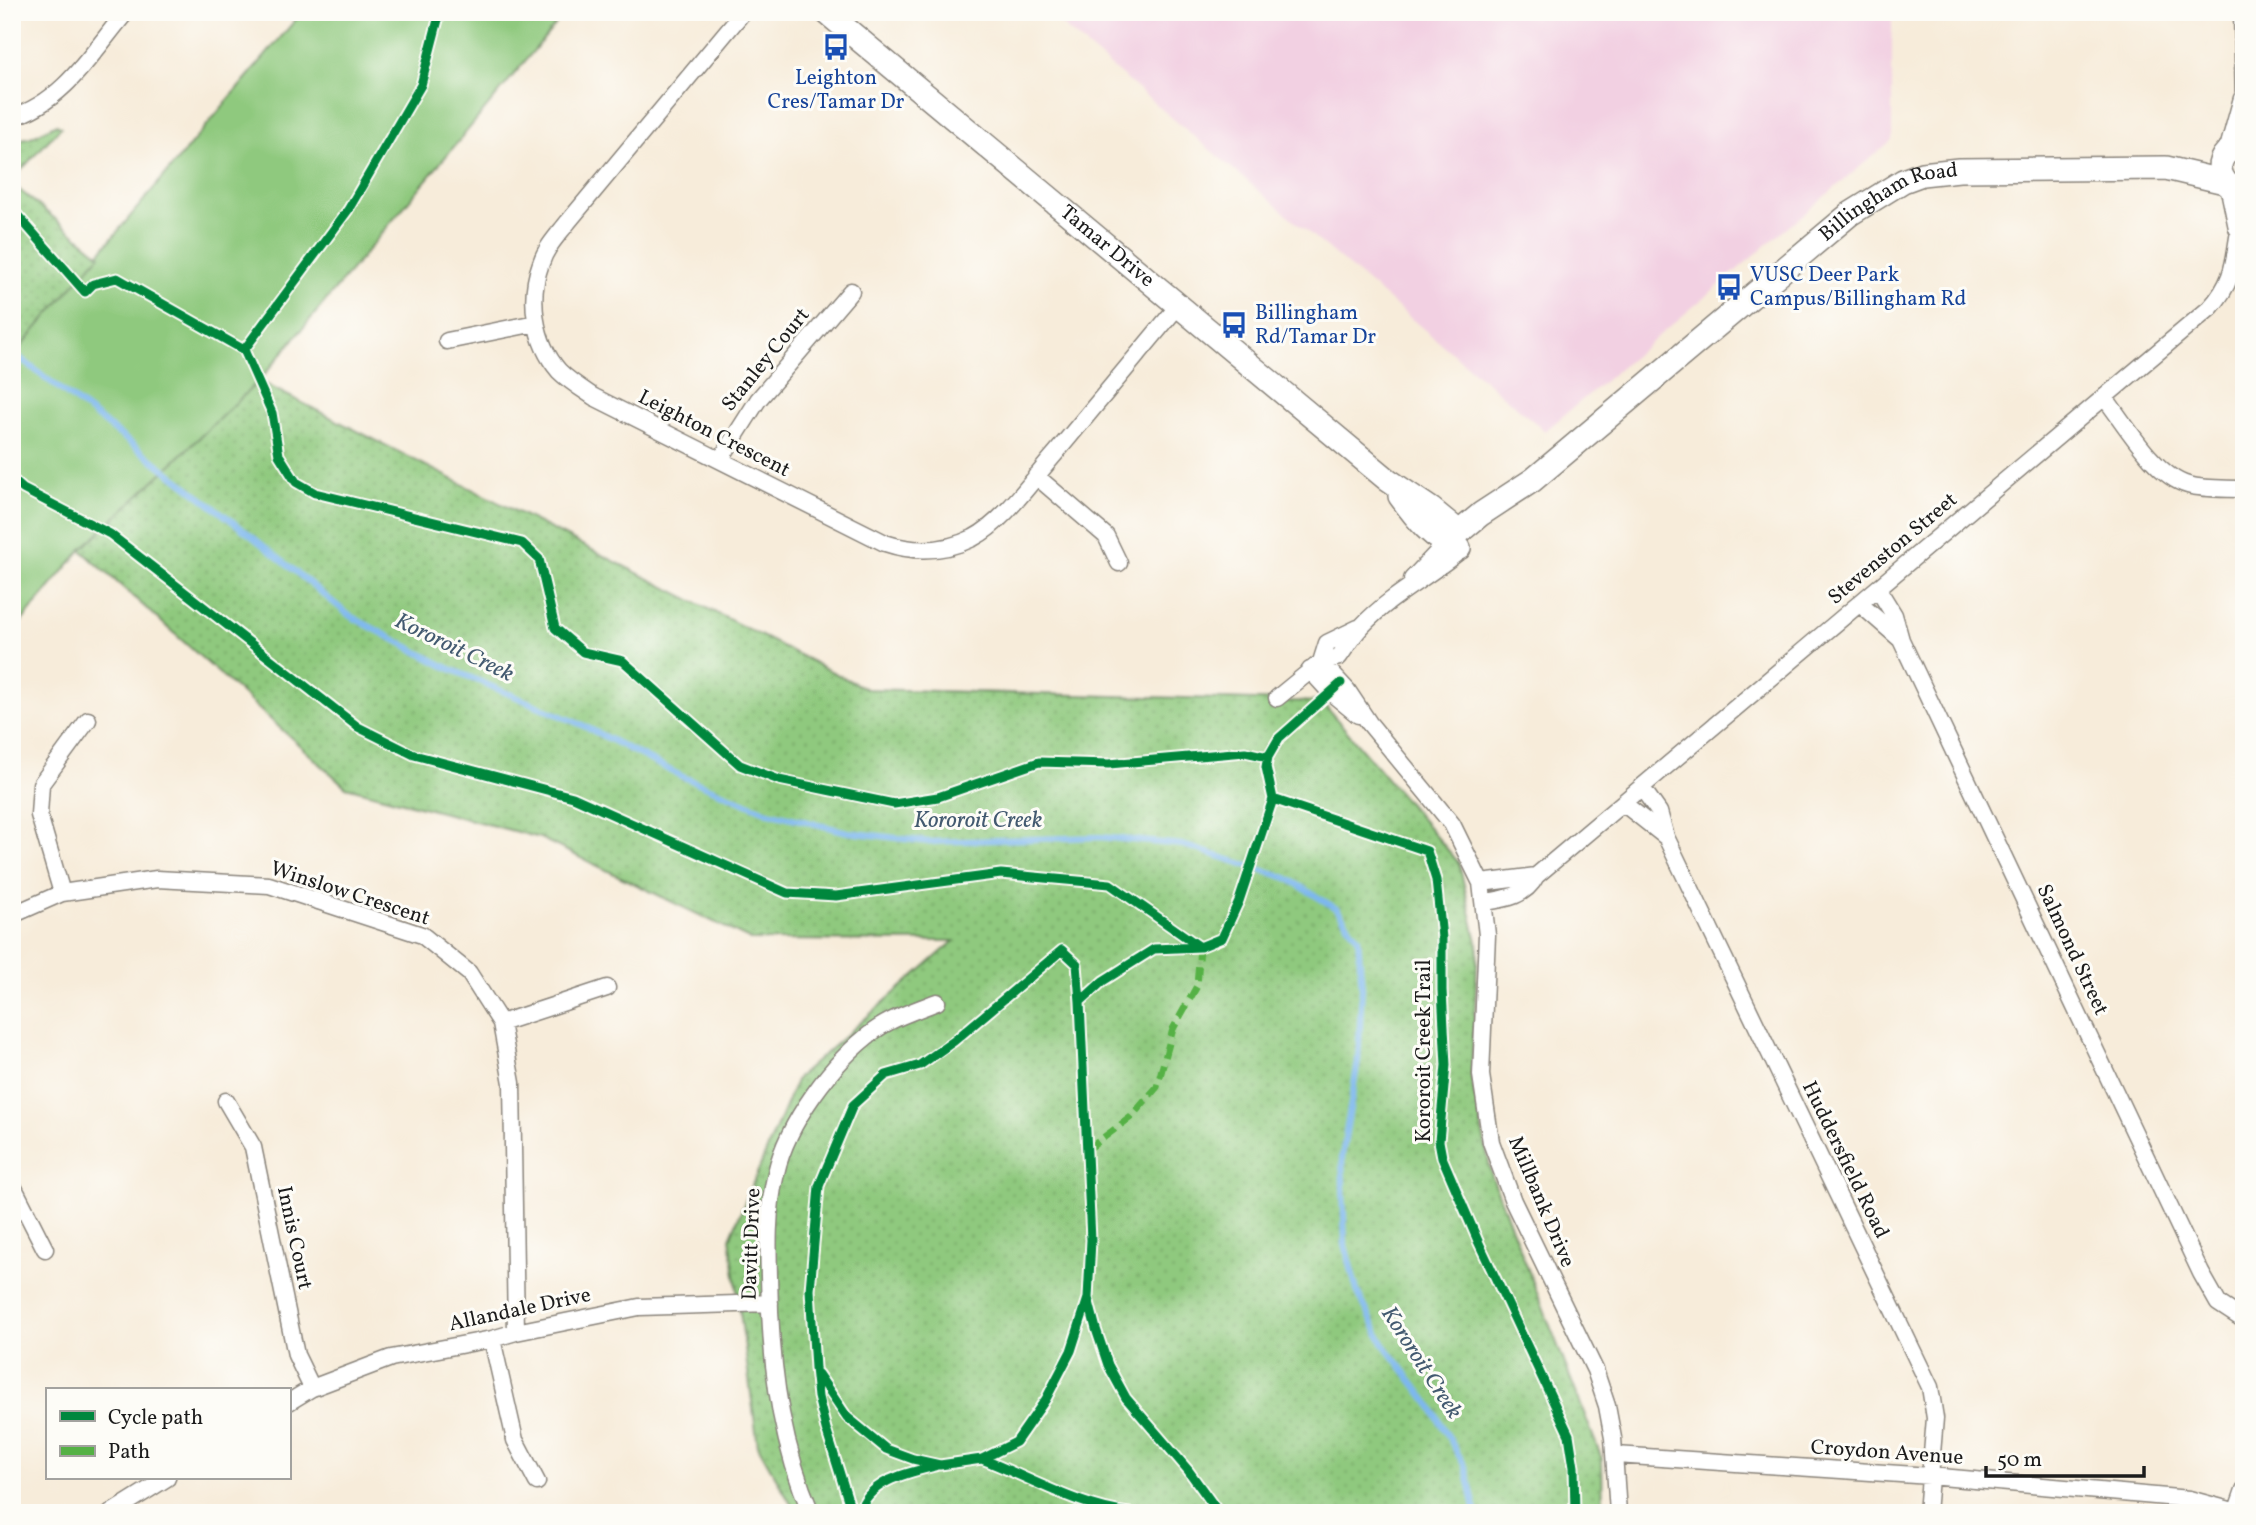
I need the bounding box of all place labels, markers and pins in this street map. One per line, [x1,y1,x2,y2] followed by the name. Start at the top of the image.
[821,32,851,62] bus stop icon: Leighton Cres/Tamar Dr
[768,64,905,117] place label: Leighton Cres/Tamar Dr
[1750,261,1966,314] place label: VUSC Deer Park Campus/Billingham Rd
[1714,272,1744,302] bus stop icon: VUSC Deer Park Campus/Billingham Rd
[1255,299,1376,352] place label: Billingham Rd/Tamar Dr
[1219,310,1249,340] bus stop icon: Billingham Rd/Tamar Dr

